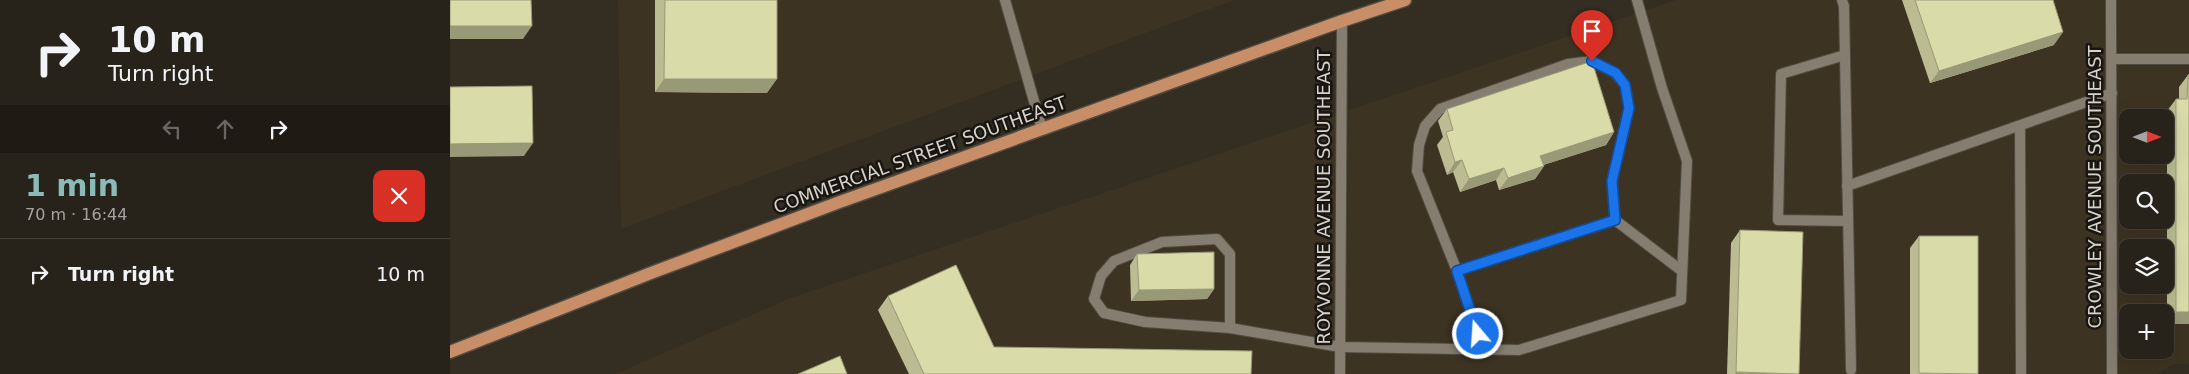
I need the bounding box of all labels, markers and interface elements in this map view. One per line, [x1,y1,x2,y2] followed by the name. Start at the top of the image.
[1571,10,1613,61] pin
[1578,17,1606,45] icon: arrive
[25,20,90,85] icon: right
[108,20,205,60] text: 10 m
[2084,44,2105,329] street label: CROWLEY AVENUE SOUTHEAST
[1313,49,1334,344] street label: ROYVONNE AVENUE SOUTHEAST
[108,61,213,86] text: Turn right
[770,91,1070,218] street label: COMMERCIAL STREET SOUTHEAST
[2119,109,2174,164] north arrow
[2119,109,2174,359] map controls
[158,115,186,143] icon: left
[211,115,239,143] icon: ahead
[264,115,292,143] icon: right
[25,168,119,203] text: 1 min
[373,170,425,222] button: close
[2119,174,2174,229] button: search
[25,205,127,224] text: 70 m · 16:44
[2119,239,2174,294] button: layers
[25,260,53,288] icon: right
[68,263,174,285] text: Turn right
[376,263,425,285] text: 10 m
[2119,304,2174,359] button: +
[1451,307,1503,359] position arrow

